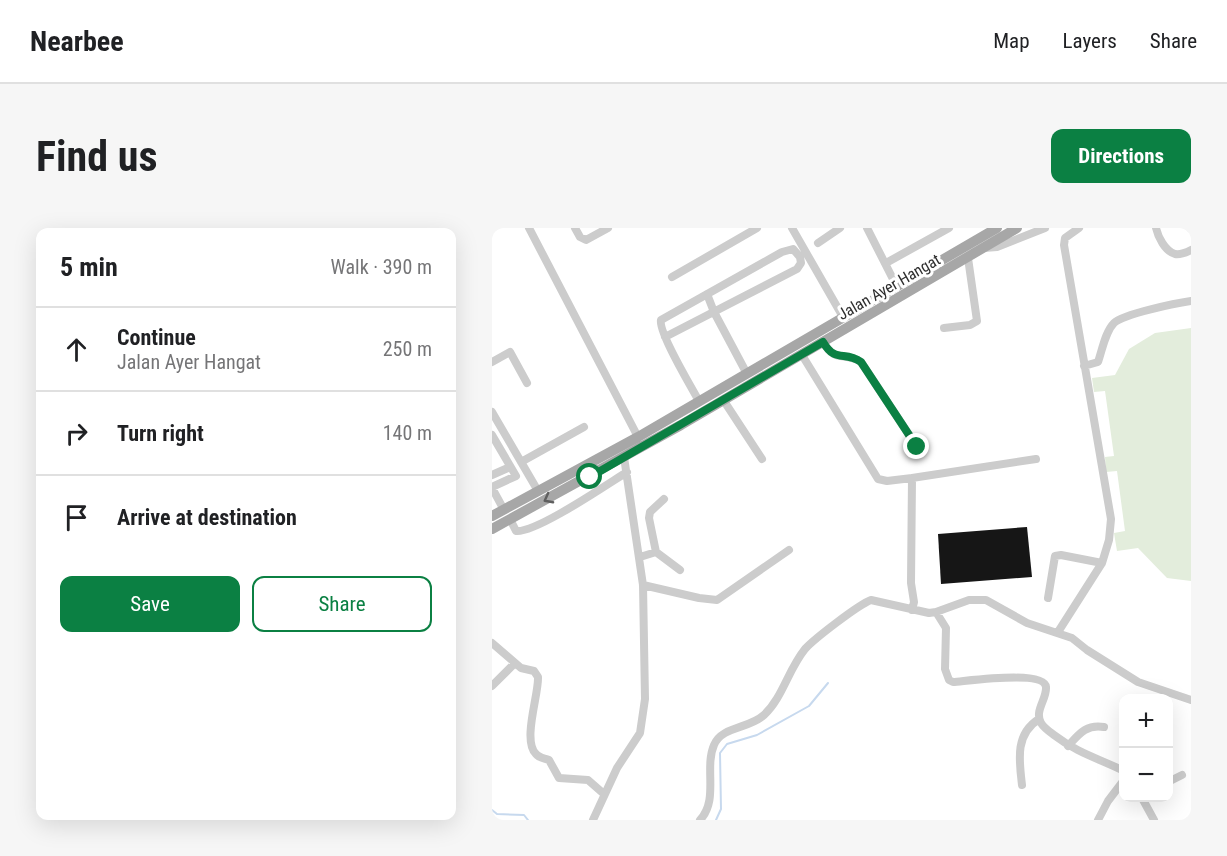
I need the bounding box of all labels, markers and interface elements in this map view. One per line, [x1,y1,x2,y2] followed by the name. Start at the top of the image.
[30,25,124,58] text: Nearbee
[993,29,1030,53] text: Map
[1063,29,1117,53] text: Layers
[1150,29,1197,53] text: Share
[1051,129,1191,183] button: Directions
[36,132,157,181] text: Find us
[834,250,944,324] street label: Jalan Ayer Hangat
[60,252,118,282] text: 5 min
[331,255,432,279] text: Walk · 390 m
[117,325,196,350] text: Continue
[60,333,93,366] icon: ahead
[383,337,432,361] text: 250 m
[117,350,261,374] text: Jalan Ayer Hangat
[60,417,93,450] icon: right
[117,421,204,446] text: Turn right
[383,421,432,445] text: 140 m
[903,433,929,459] route end
[576,463,602,489] route start
[544,492,555,503] one-way arrow
[60,501,93,534] icon: arrive
[117,505,297,530] text: Arrive at destination
[60,576,240,632] button: Save
[252,576,432,632] button: Share
[1119,694,1173,802] map controls
[1119,694,1173,748] button: +
[1119,748,1173,802] button: −

